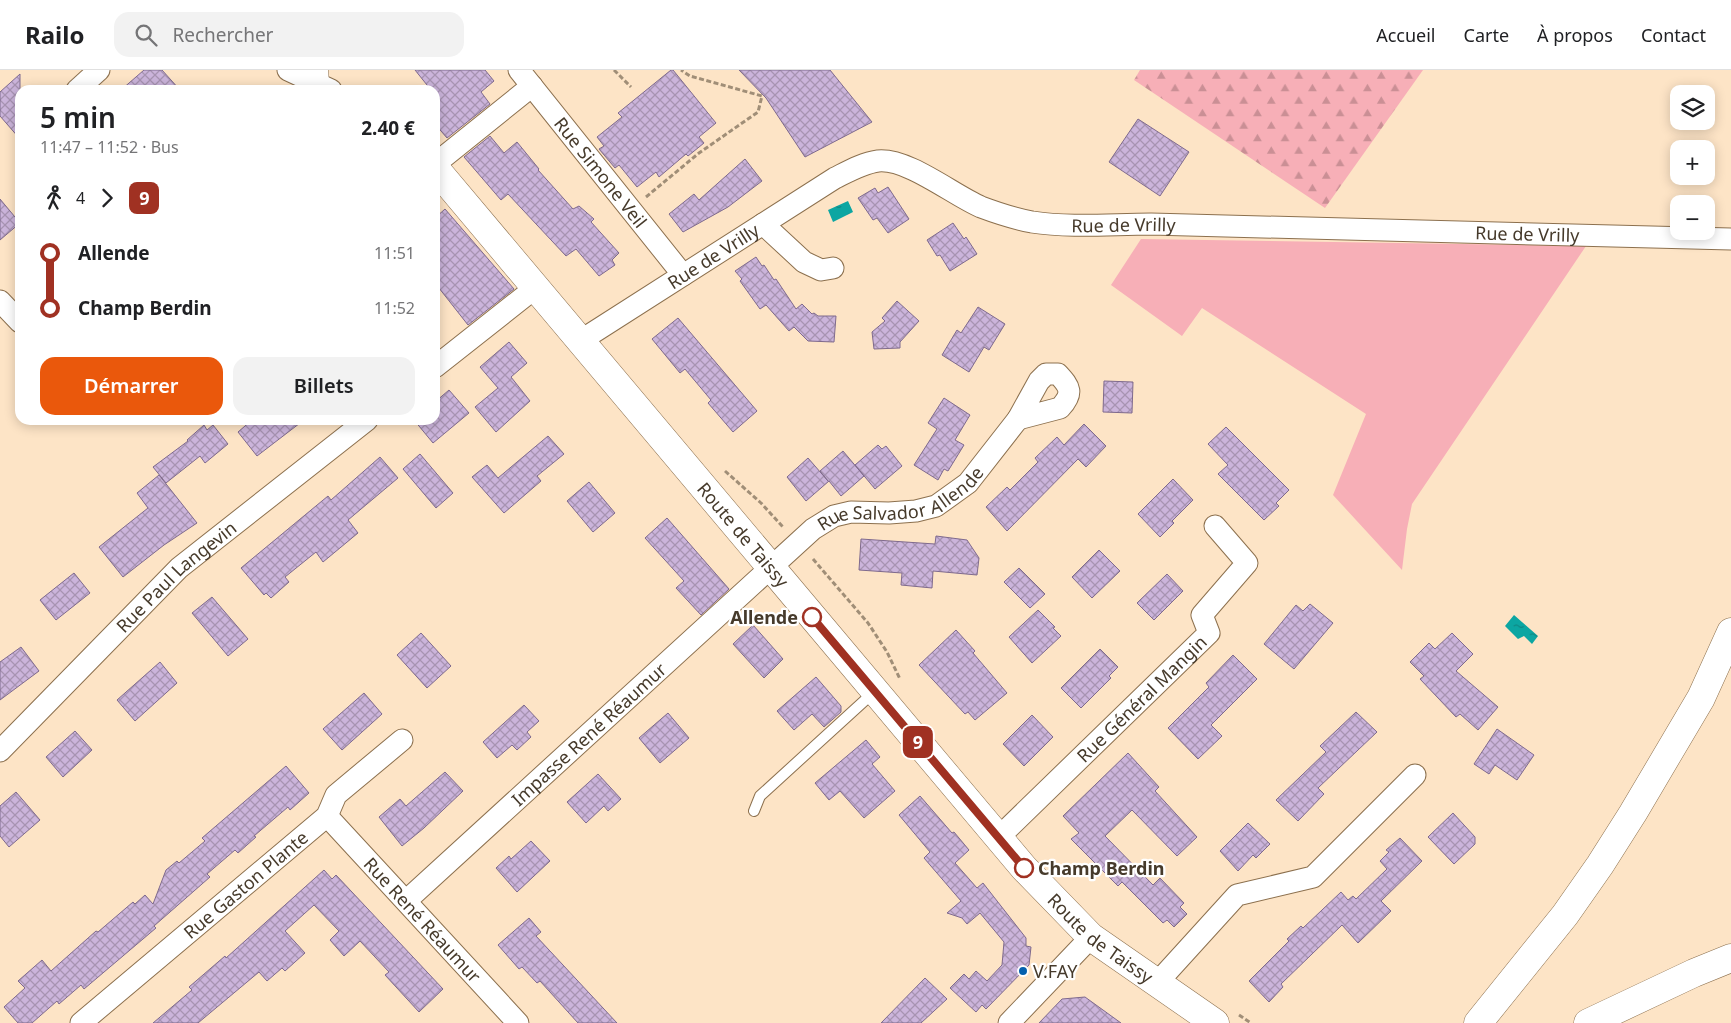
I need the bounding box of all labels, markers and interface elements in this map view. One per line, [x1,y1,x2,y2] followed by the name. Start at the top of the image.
[114,12,464,57] search box
[25,18,84,51] text: Railo
[132,21,160,49] icon: search
[172,22,273,48] text: Rechercher
[1376,23,1436,47] text: Accueil
[1464,23,1509,47] text: Carte
[1537,23,1613,47] text: À propos
[1641,23,1706,47] text: Contact
[1670,85,1715,240] map controls
[1670,85,1715,130] button: layers
[40,98,116,136] text: 5 min
[549,112,652,233] street label: Rue Simone Veil
[361,115,415,141] text: 2.40 €
[40,136,179,158] text: 11:47 – 11:52 · Bus
[1670,140,1715,185] button: +
[40,184,68,212] icon: walk
[93,184,121,212] icon: forward
[139,186,149,210] text: 9
[76,187,85,209] text: 4
[1670,195,1715,240] button: −
[1071,212,1177,237] street label: Rue de Vrilly
[663,217,764,294] street label: Rue de Vrilly
[1475,220,1581,247] street label: Rue de Vrilly
[78,240,150,266] text: Allende
[374,242,415,264] text: 11:51
[78,295,212,321] text: Champ Berdin
[374,297,415,319] text: 11:52
[40,357,223,415] button: Démarrer
[233,357,415,415] button: Billets
[812,461,989,536] street label: Rue Salvador Allende
[692,477,795,593] street label: Route de Taissy
[111,516,241,638] street label: Rue Paul Langevin
[730,605,798,629] place label: Allende
[802,607,822,627] marker: Allende
[1071,630,1212,767] street label: Rue Général Mangin
[506,657,672,811] street label: Impasse René Réaumur
[902,726,934,758] line badge: 9
[913,730,923,754] text: 9
[178,825,313,944] street label: Rue Gaston Plante
[359,852,487,988] street label: Rue René Réaumur
[1038,856,1165,880] place label: Champ Berdin
[1014,858,1034,878] marker: Champ Berdin
[1043,888,1159,989] street label: Route de Taissy
[1033,959,1078,983] place label: V.FAY
[1017,965,1029,977] marker: V.FAY

